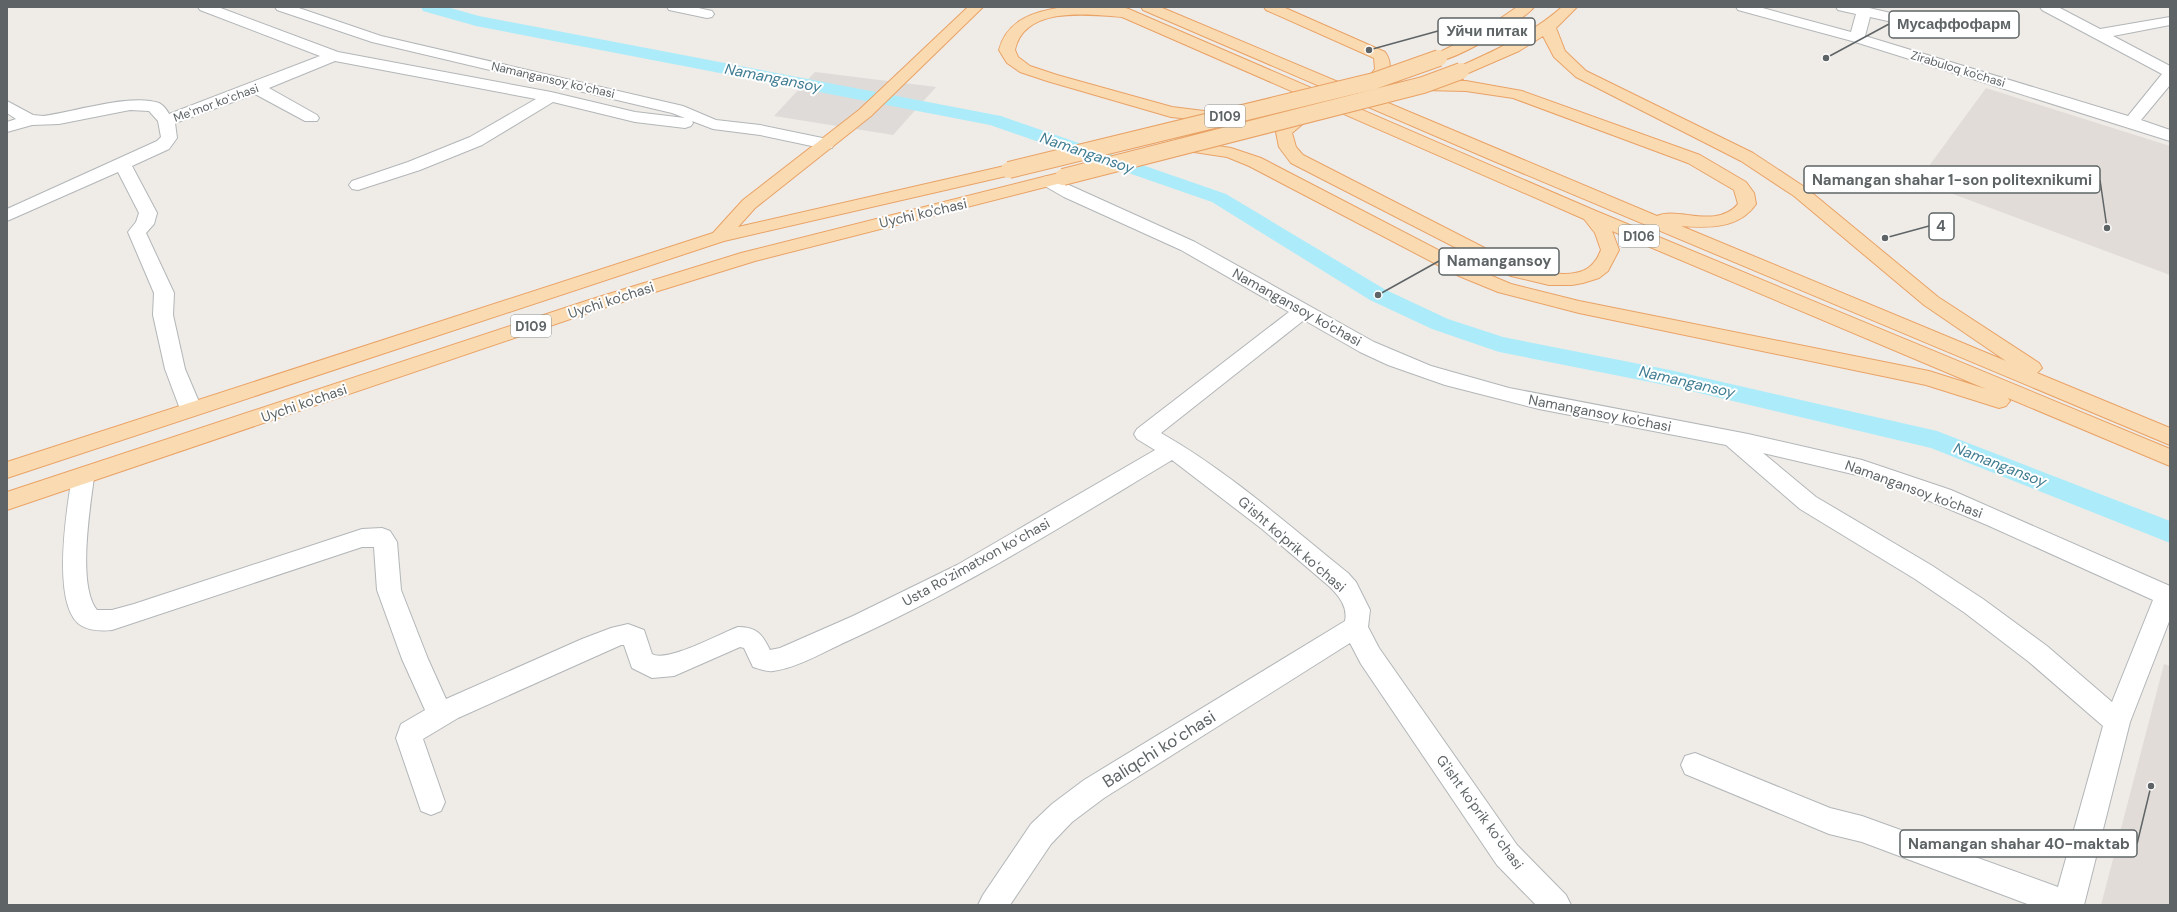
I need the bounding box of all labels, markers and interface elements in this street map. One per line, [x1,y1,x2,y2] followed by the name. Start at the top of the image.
[1889,11,2019,38] callout: Мусаффофарм
[1897,14,2011,34] text: Мусаффофарм
[1438,18,1535,45] callout: Уйчи питак
[1447,21,1528,41] text: Уйчи питак
[1909,47,2007,91] street label: Zirabuloq ko'chasi
[490,58,616,102] street label: Namangansoy koʻchasi
[723,59,824,97] water label: Namangansoy
[171,80,261,126] street label: Meʻmor koʻchasi
[1205,105,1245,127] road number: D109
[1037,128,1137,179] water label: Namangansoy
[1804,166,2100,193] callout: Namangan shahar 1-son politexnikumi
[1812,170,2092,190] text: Namangan shahar 1-son politexnikumi
[877,194,969,232] street label: Uychi ko'chasi
[1929,213,1954,240] callout: 4
[1936,216,1946,236] text: 4
[1619,225,1659,247] road number: D106
[1439,248,1559,275] callout: Namangansoy
[1447,251,1551,271] text: Namangansoy
[1229,264,1365,350] street label: Namangansoy ko'chasi
[566,278,656,322] street label: Uychi ko'chasi
[511,315,551,337] road number: D109
[1637,361,1738,403] water label: Namangansoy
[259,380,349,426] street label: Uychi ko'chasi
[1527,390,1673,436] street label: Namangansoy ko'chasi
[1951,438,2050,492] water label: Namangansoy
[1843,456,1985,522] street label: Namangansoy ko'chasi
[1234,492,1350,596] street label: G'isht ko'prik koʻchasi
[899,514,1053,610] street label: Usta Roʻzimatxon koʻchasi
[1098,705,1220,793] street label: Baliqchi koʻchasi
[1432,751,1528,873] street label: G'isht ko'prik koʻchasi
[1900,830,2137,857] callout: Namangan shahar 40-maktab
[1908,834,2130,854] text: Namangan shahar 40-maktab

